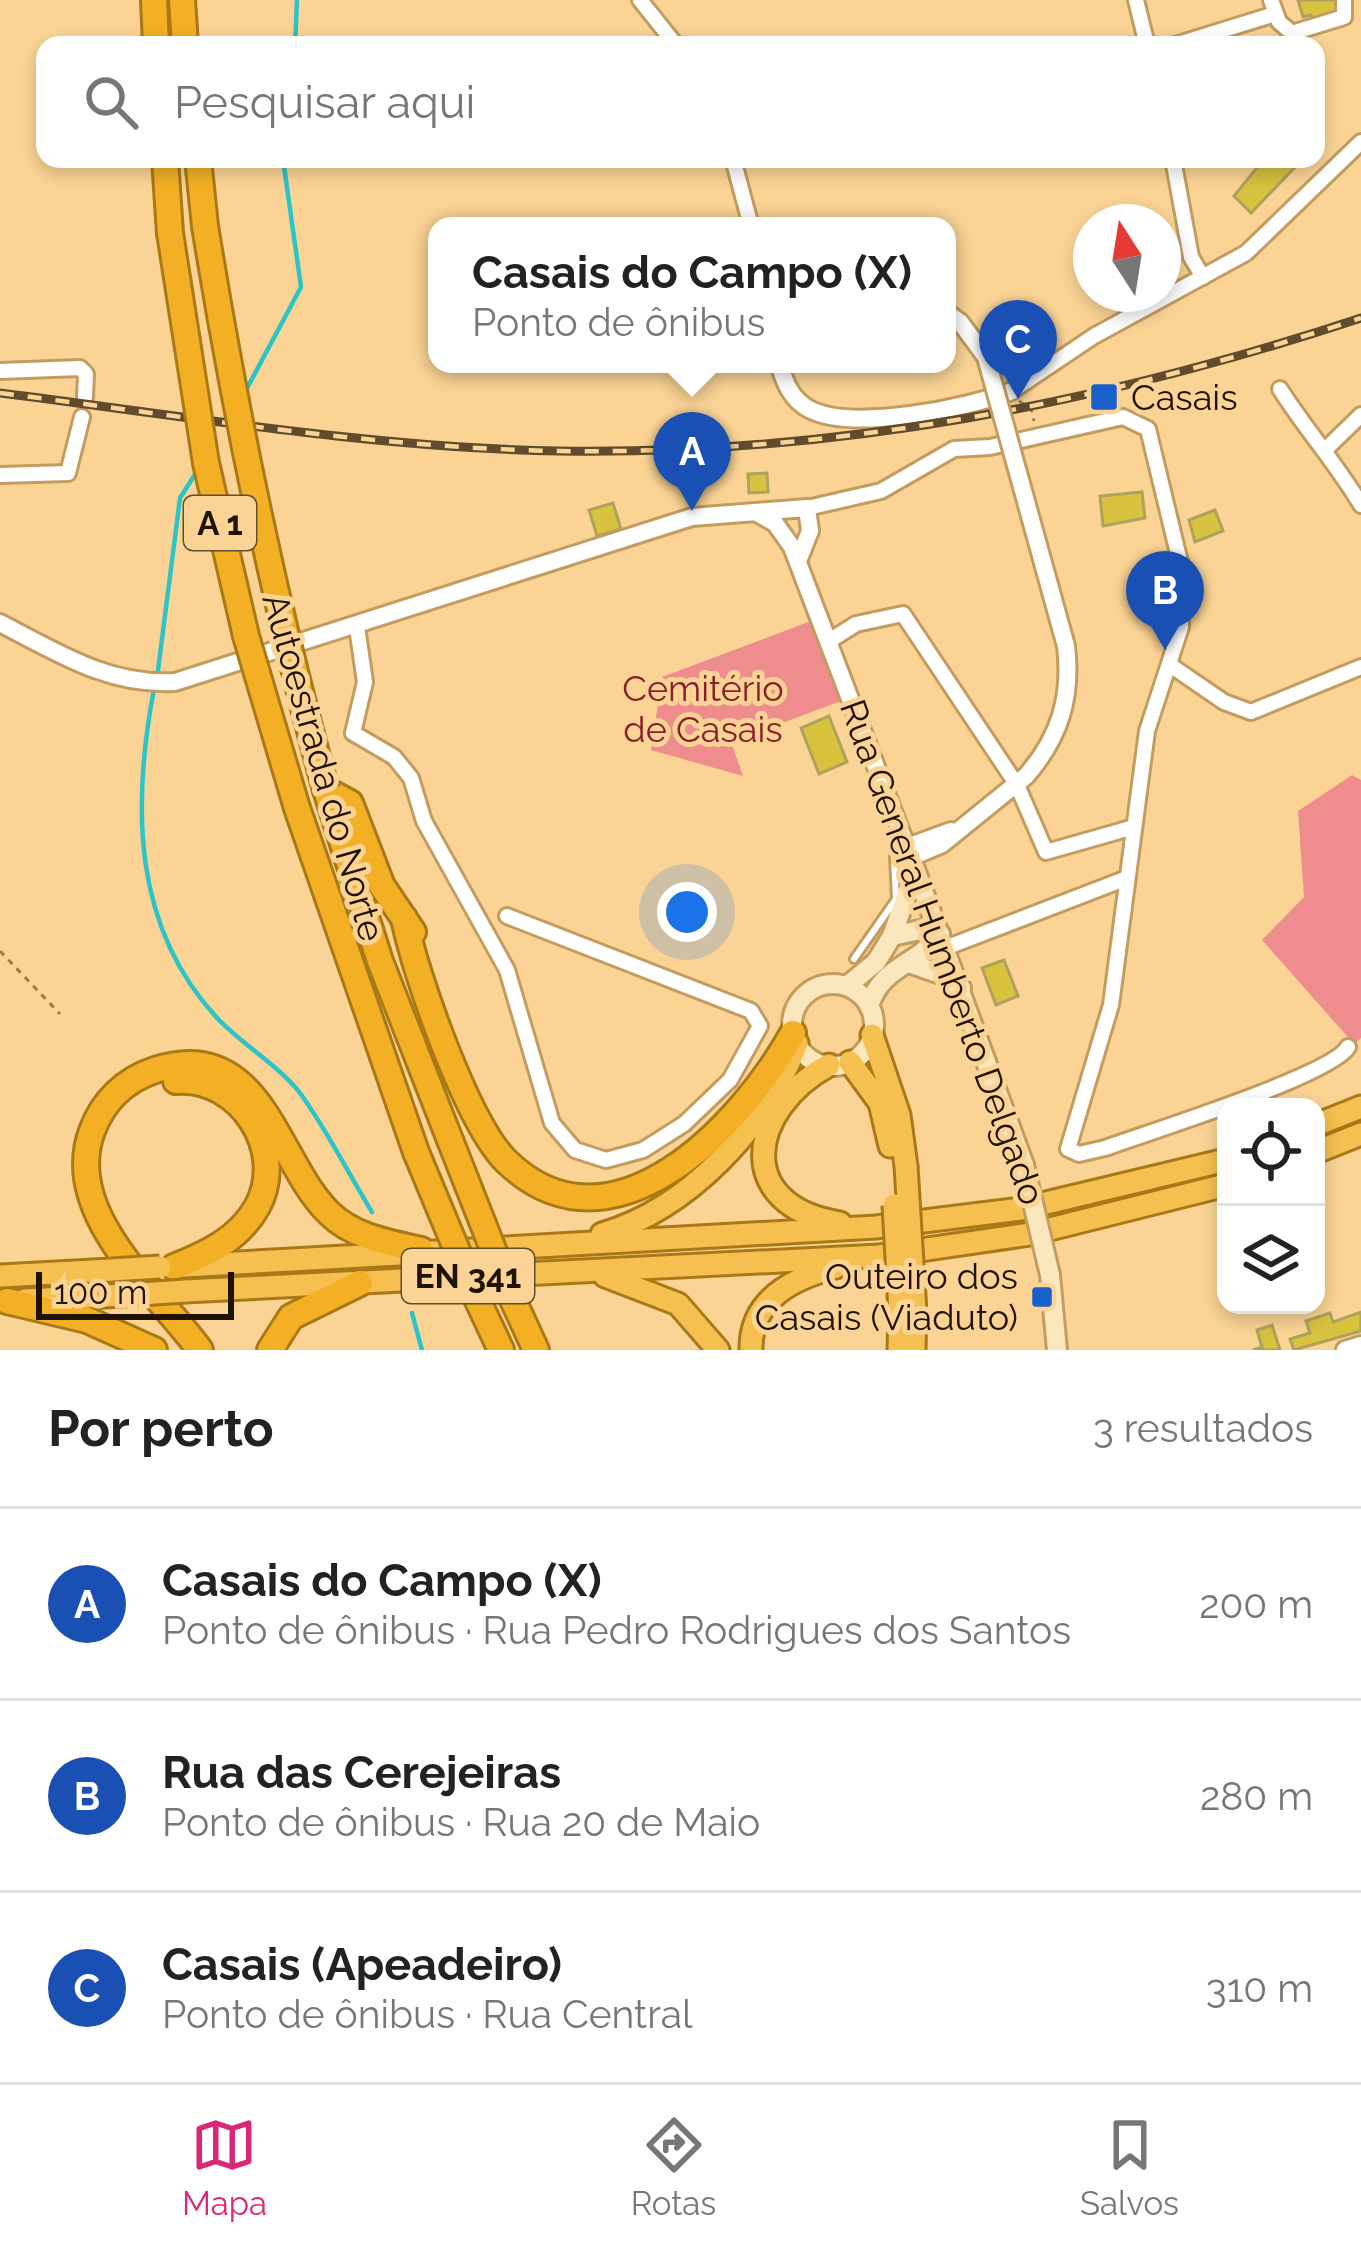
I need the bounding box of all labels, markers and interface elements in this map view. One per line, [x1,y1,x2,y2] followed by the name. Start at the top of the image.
[36,36,1325,168] search box
[78,69,144,135] icon: search
[174,76,475,129] text: Pesquisar aqui
[1073,204,1181,312] north arrow
[428,217,956,373] popup
[472,246,912,299] text: Casais do Campo (X)
[472,299,765,345] text: Ponto de ônibus
[979,300,1057,399] pin: C
[1131,376,1238,418] place label: Casais
[1088,381,1120,413] marker: Casais
[653,412,731,511] pin: A
[184,496,256,550] road number: A 1
[1126,551,1204,650] pin: B
[254,588,394,946] street label: Autoestrada do Norte
[622,667,784,750] park label: Cemitério de Casais
[832,694,1054,1210] street label: Rua General Humberto Delgado
[657,882,717,942] your location
[1217,1098,1325,1314] map controls
[1217,1098,1325,1206] button: locate
[1217,1206,1325,1314] button: layers
[402,1249,534,1303] road number: EN 341
[755,1255,1018,1338] place label: Outeiro dos Casais (Viaduto)
[36,1266,234,1319] scale bar
[54,1273,147,1312] text: 100 m
[1029,1284,1055,1310] marker: Outeiro dos Casais (Viaduto)
[48,1398,274,1458] text: Por perto
[1093,1405,1313,1451] text: 3 resultados
[162,1554,602,1607] text: Casais do Campo (X)
[74,1581,100,1627] text: A
[1199,1581,1313,1627] text: 200 m
[162,1607,1071,1653] text: Ponto de ônibus · Rua Pedro Rodrigues dos Santos
[162,1746,561,1799] text: Rua das Cerejeiras
[74,1773,100,1819] text: B
[1200,1773,1313,1819] text: 280 m
[162,1799,760,1845] text: Ponto de ônibus · Rua 20 de Maio
[162,1938,562,1991] text: Casais (Apeadeiro)
[74,1965,100,2011] text: C
[1206,1965,1313,2011] text: 310 m
[162,1991,693,2037] text: Ponto de ônibus · Rua Central
[182,2112,267,2223] tab: Mapa
[631,2112,716,2223] tab: Rotas
[1080,2112,1179,2223] tab: Salvos

